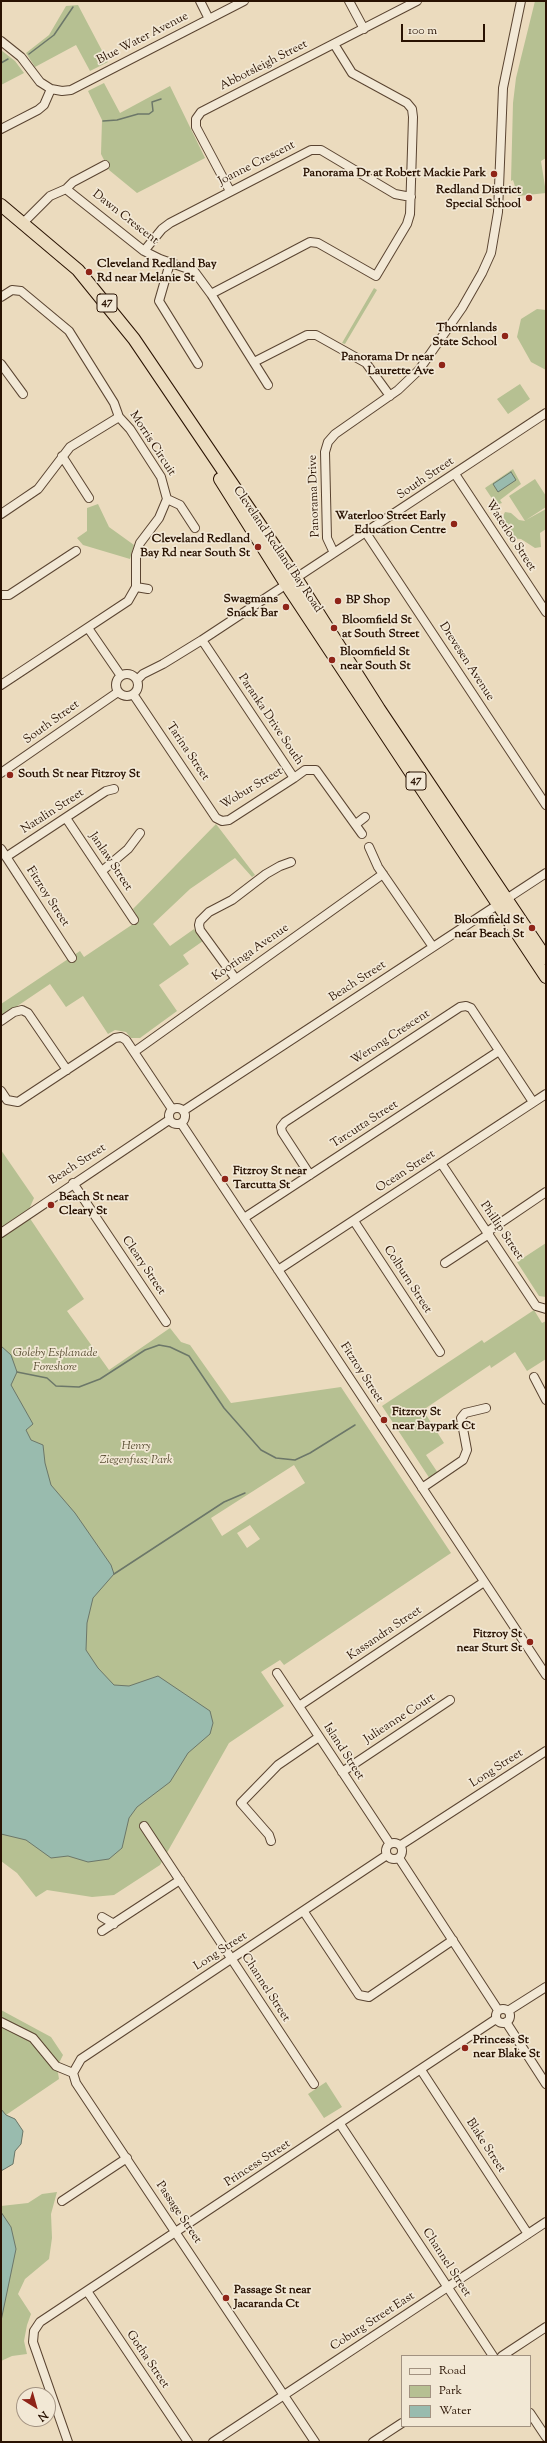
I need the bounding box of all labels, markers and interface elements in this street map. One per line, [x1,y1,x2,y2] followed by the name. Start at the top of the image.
[95,10,191,68] street label: Blue Water Avenue
[403,16,487,42] scale bar
[408,22,437,40] text: 100 m
[218,38,310,94] street label: Abbotsleigh Street
[216,138,298,190] street label: Joanne Crescent
[303,167,486,181] place label: Panorama Dr at Robert Mackie Park
[489,169,499,179] marker: Panorama Dr at Robert Mackie Park
[436,184,521,212] place label: Redland District Special School
[89,188,161,248] street label: Dawn Crescent
[524,193,534,203] marker: Redland District Special School
[97,258,217,286] place label: Cleveland Redland Bay Rd near Melanie St
[84,267,94,277] marker: Cleveland Redland Bay Rd near Melanie St
[97,294,117,312] road number: 47
[432,322,497,350] place label: Thornlands State School
[500,331,510,341] marker: Thornlands State School
[341,351,434,379] place label: Panorama Dr near Laurette Ave
[437,360,447,370] marker: Panorama Dr near Laurette Ave
[126,409,178,479] street label: Morris Circuit
[306,454,324,538] street label: Panorama Drive
[395,455,457,503] street label: South Street
[229,484,325,616] street label: Cleveland Redland Bay Road
[482,498,538,574] street label: Waterloo Street
[335,510,446,538] place label: Waterloo Street Early Education Centre
[449,519,459,529] marker: Waterloo Street Early Education Centre
[140,533,250,561] place label: Cleveland Redland Bay Rd near South St
[253,542,263,552] marker: Cleveland Redland Bay Rd near South St
[223,593,278,621] place label: Swagmans Snack Bar
[346,594,390,608] place label: BP Shop
[333,596,343,606] marker: BP Shop
[281,602,291,612] marker: Swagmans Snack Bar
[342,614,419,642] place label: Bloomfield St at South Street
[435,620,497,704] street label: Drevesen Avenue
[329,623,339,633] marker: Bloomfield St at South Street
[340,646,411,674] place label: Bloomfield St near South St
[327,655,337,665] marker: Bloomfield St near South St
[234,672,306,768] street label: Paranka Drive South
[21,698,83,748] street label: South Street
[162,720,212,784] street label: Tarina Street
[218,765,286,813] street label: Wobur Street
[18,768,140,782] place label: South St near Fitzroy St
[5,770,15,780] marker: South St near Fitzroy St
[406,772,426,790] road number: 47
[19,786,87,838] street label: Natalin Street
[85,830,135,894] street label: Janlaw Street
[22,864,72,930] street label: Fitzroy Street
[454,914,524,942] place label: Bloomfield St near Beach St
[210,921,292,985] street label: Kooringa Avenue
[527,923,537,933] marker: Bloomfield St near Beach St
[327,958,389,1006] street label: Beach Street
[349,1007,433,1069] street label: Werong Crescent
[329,1098,401,1152] street label: Tarcutta Street
[47,1141,109,1189] street label: Beach Street
[374,1148,438,1196] street label: Ocean Street
[233,1165,307,1193] place label: Fitzroy St near Tarcutta St
[220,1174,230,1184] marker: Fitzroy St near Tarcutta St
[59,1191,129,1219] place label: Beach St near Cleary St
[476,1199,526,1263] street label: Phillip Street
[46,1200,56,1210] marker: Beach St near Cleary St
[118,1234,168,1298] street label: Cleary Street
[380,1243,434,1317] street label: Colburn Street
[336,1340,386,1406] street label: Fitzroy Street
[13,1347,97,1375] park label: Goleby Esplanade Foreshore
[392,1406,475,1434] place label: Fitzroy St near Baypark Ct
[379,1415,389,1425] marker: Fitzroy St near Baypark Ct
[100,1440,172,1468] park label: Henry Ziegenfusz Park
[345,1604,425,1664] street label: Kassandra Street
[456,1628,522,1656] place label: Fitzroy St near Sturt St
[525,1637,535,1647] marker: Fitzroy St near Sturt St
[362,1691,438,1747] street label: Julieanne Court
[319,1721,367,1783] street label: Island Street
[468,1747,526,1791] street label: Long Street
[192,1930,250,1974] street label: Long Street
[238,1951,292,2025] street label: Channel Street
[473,2034,540,2062] place label: Princess St near Blake St
[460,2043,470,2053] marker: Princess St near Blake St
[462,2116,508,2176] street label: Blake Street
[222,2137,294,2191] street label: Princess Street
[152,2179,204,2247] street label: Passage Street
[419,2226,473,2300] street label: Channel Street
[234,2284,311,2312] place label: Passage St near Jacaranda Ct
[328,2289,418,2355] street label: Coburg Street East
[221,2293,231,2303] marker: Passage St near Jacaranda Ct
[122,2328,172,2392] street label: Gotha Street
[401,2355,531,2427] legend
[439,2362,466,2380] text: Road
[439,2382,462,2400] text: Park
[16,2387,56,2427] north arrow
[439,2402,471,2420] text: Water
[34,2407,51,2425] text: N

